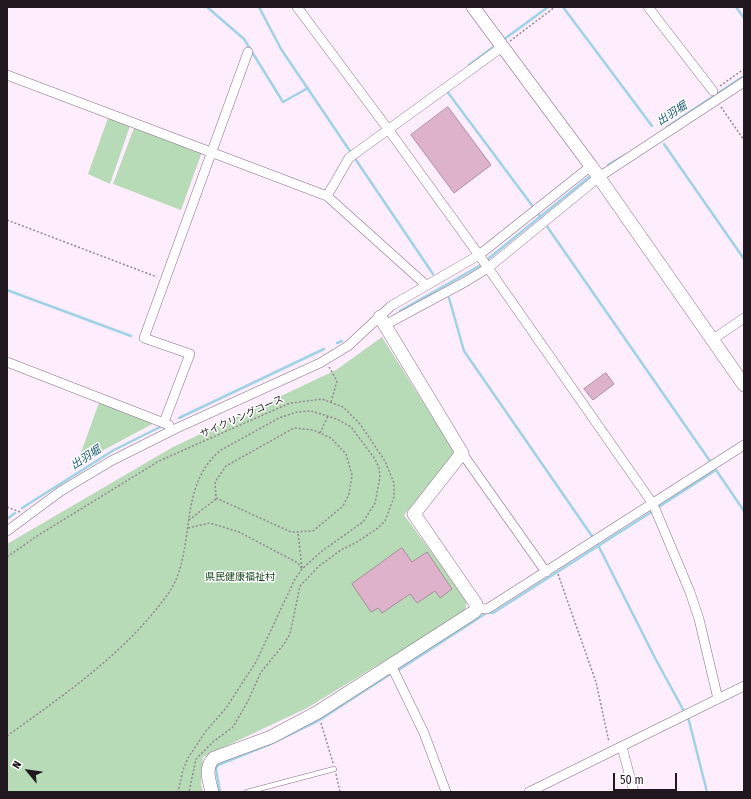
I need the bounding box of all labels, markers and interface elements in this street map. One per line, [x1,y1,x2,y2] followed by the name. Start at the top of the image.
[655,99,689,129] water label: 出羽堀
[198,393,286,441] street label: サイクリングコース
[69,443,103,473] water label: 出羽堀
[205,571,275,583] park label: 県民健康福祉村
[8,751,48,791] north arrow
[10,759,24,771] text: N
[615,765,679,791] scale bar
[620,773,644,787] text: 50 m

